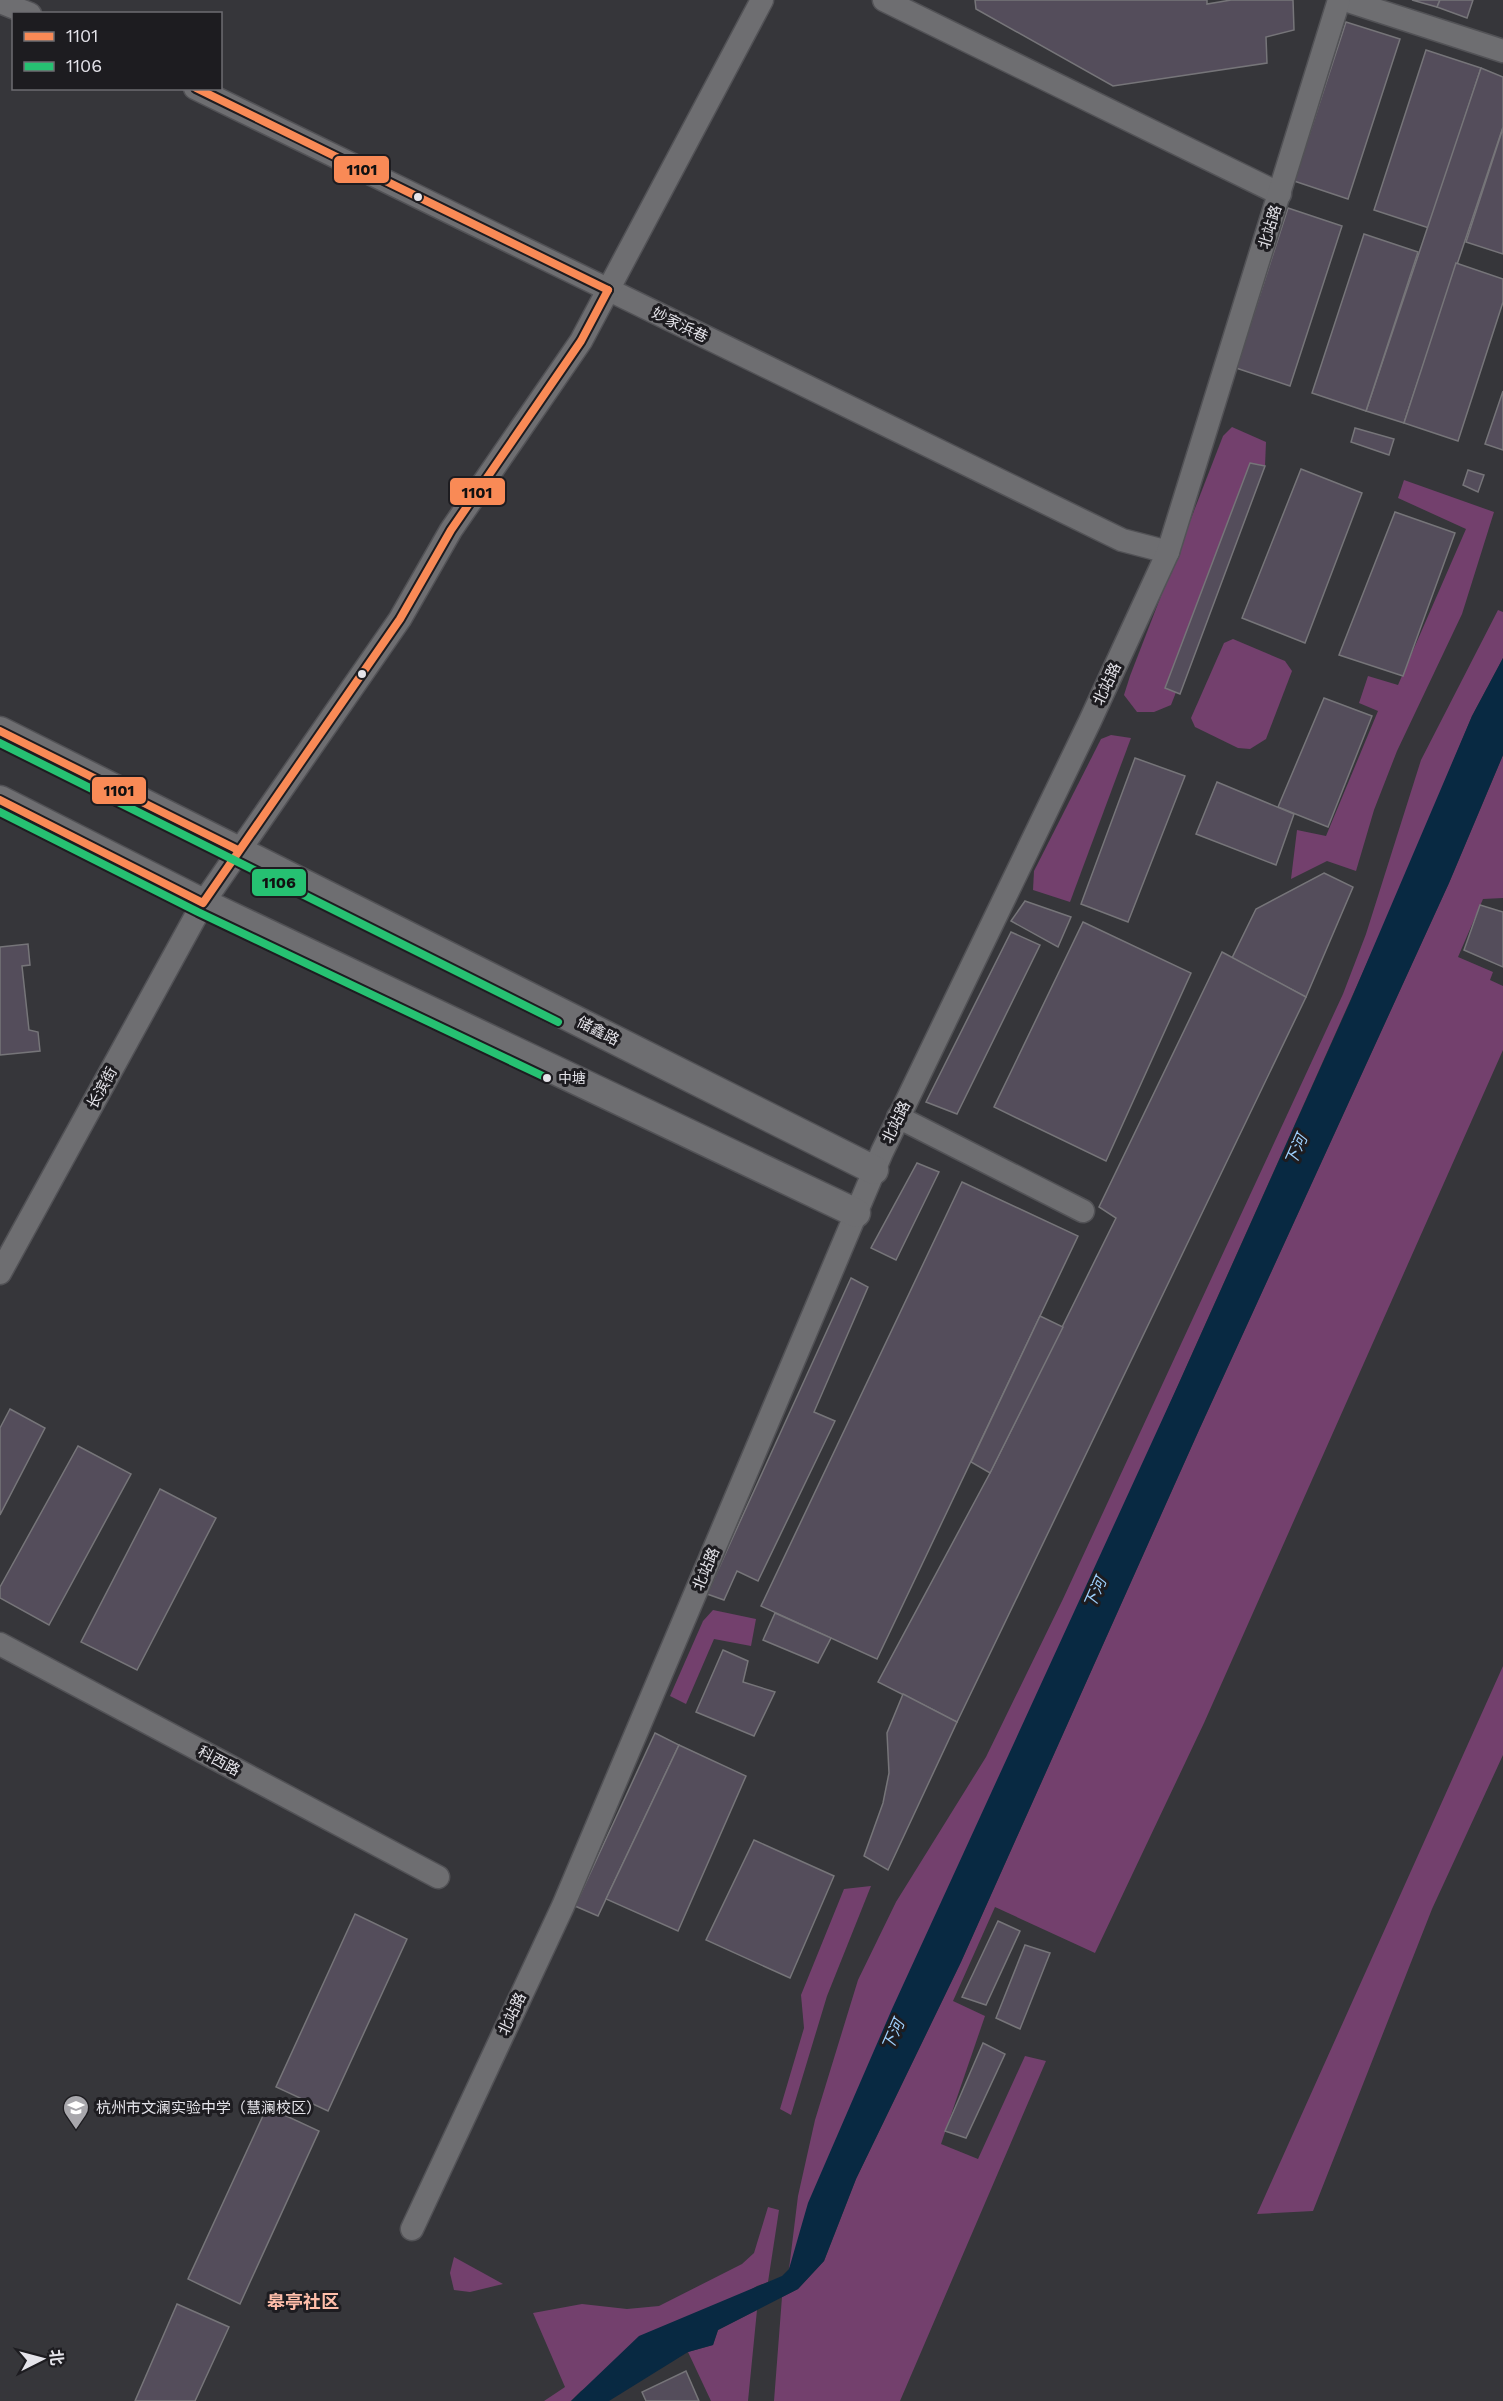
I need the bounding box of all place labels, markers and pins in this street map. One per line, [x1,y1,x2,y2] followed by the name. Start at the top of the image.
[412,191,424,203] unlabelled marker
[356,668,368,680] unlabelled marker
[558,1070,586,1086] place label: 中塘
[541,1072,553,1084] marker: 中塘
[61,2093,91,2131] school or university icon: 杭州市文澜实验中学（慧澜校区）
[96,2099,321,2117] place label: 杭州市文澜实验中学（慧澜校区）

